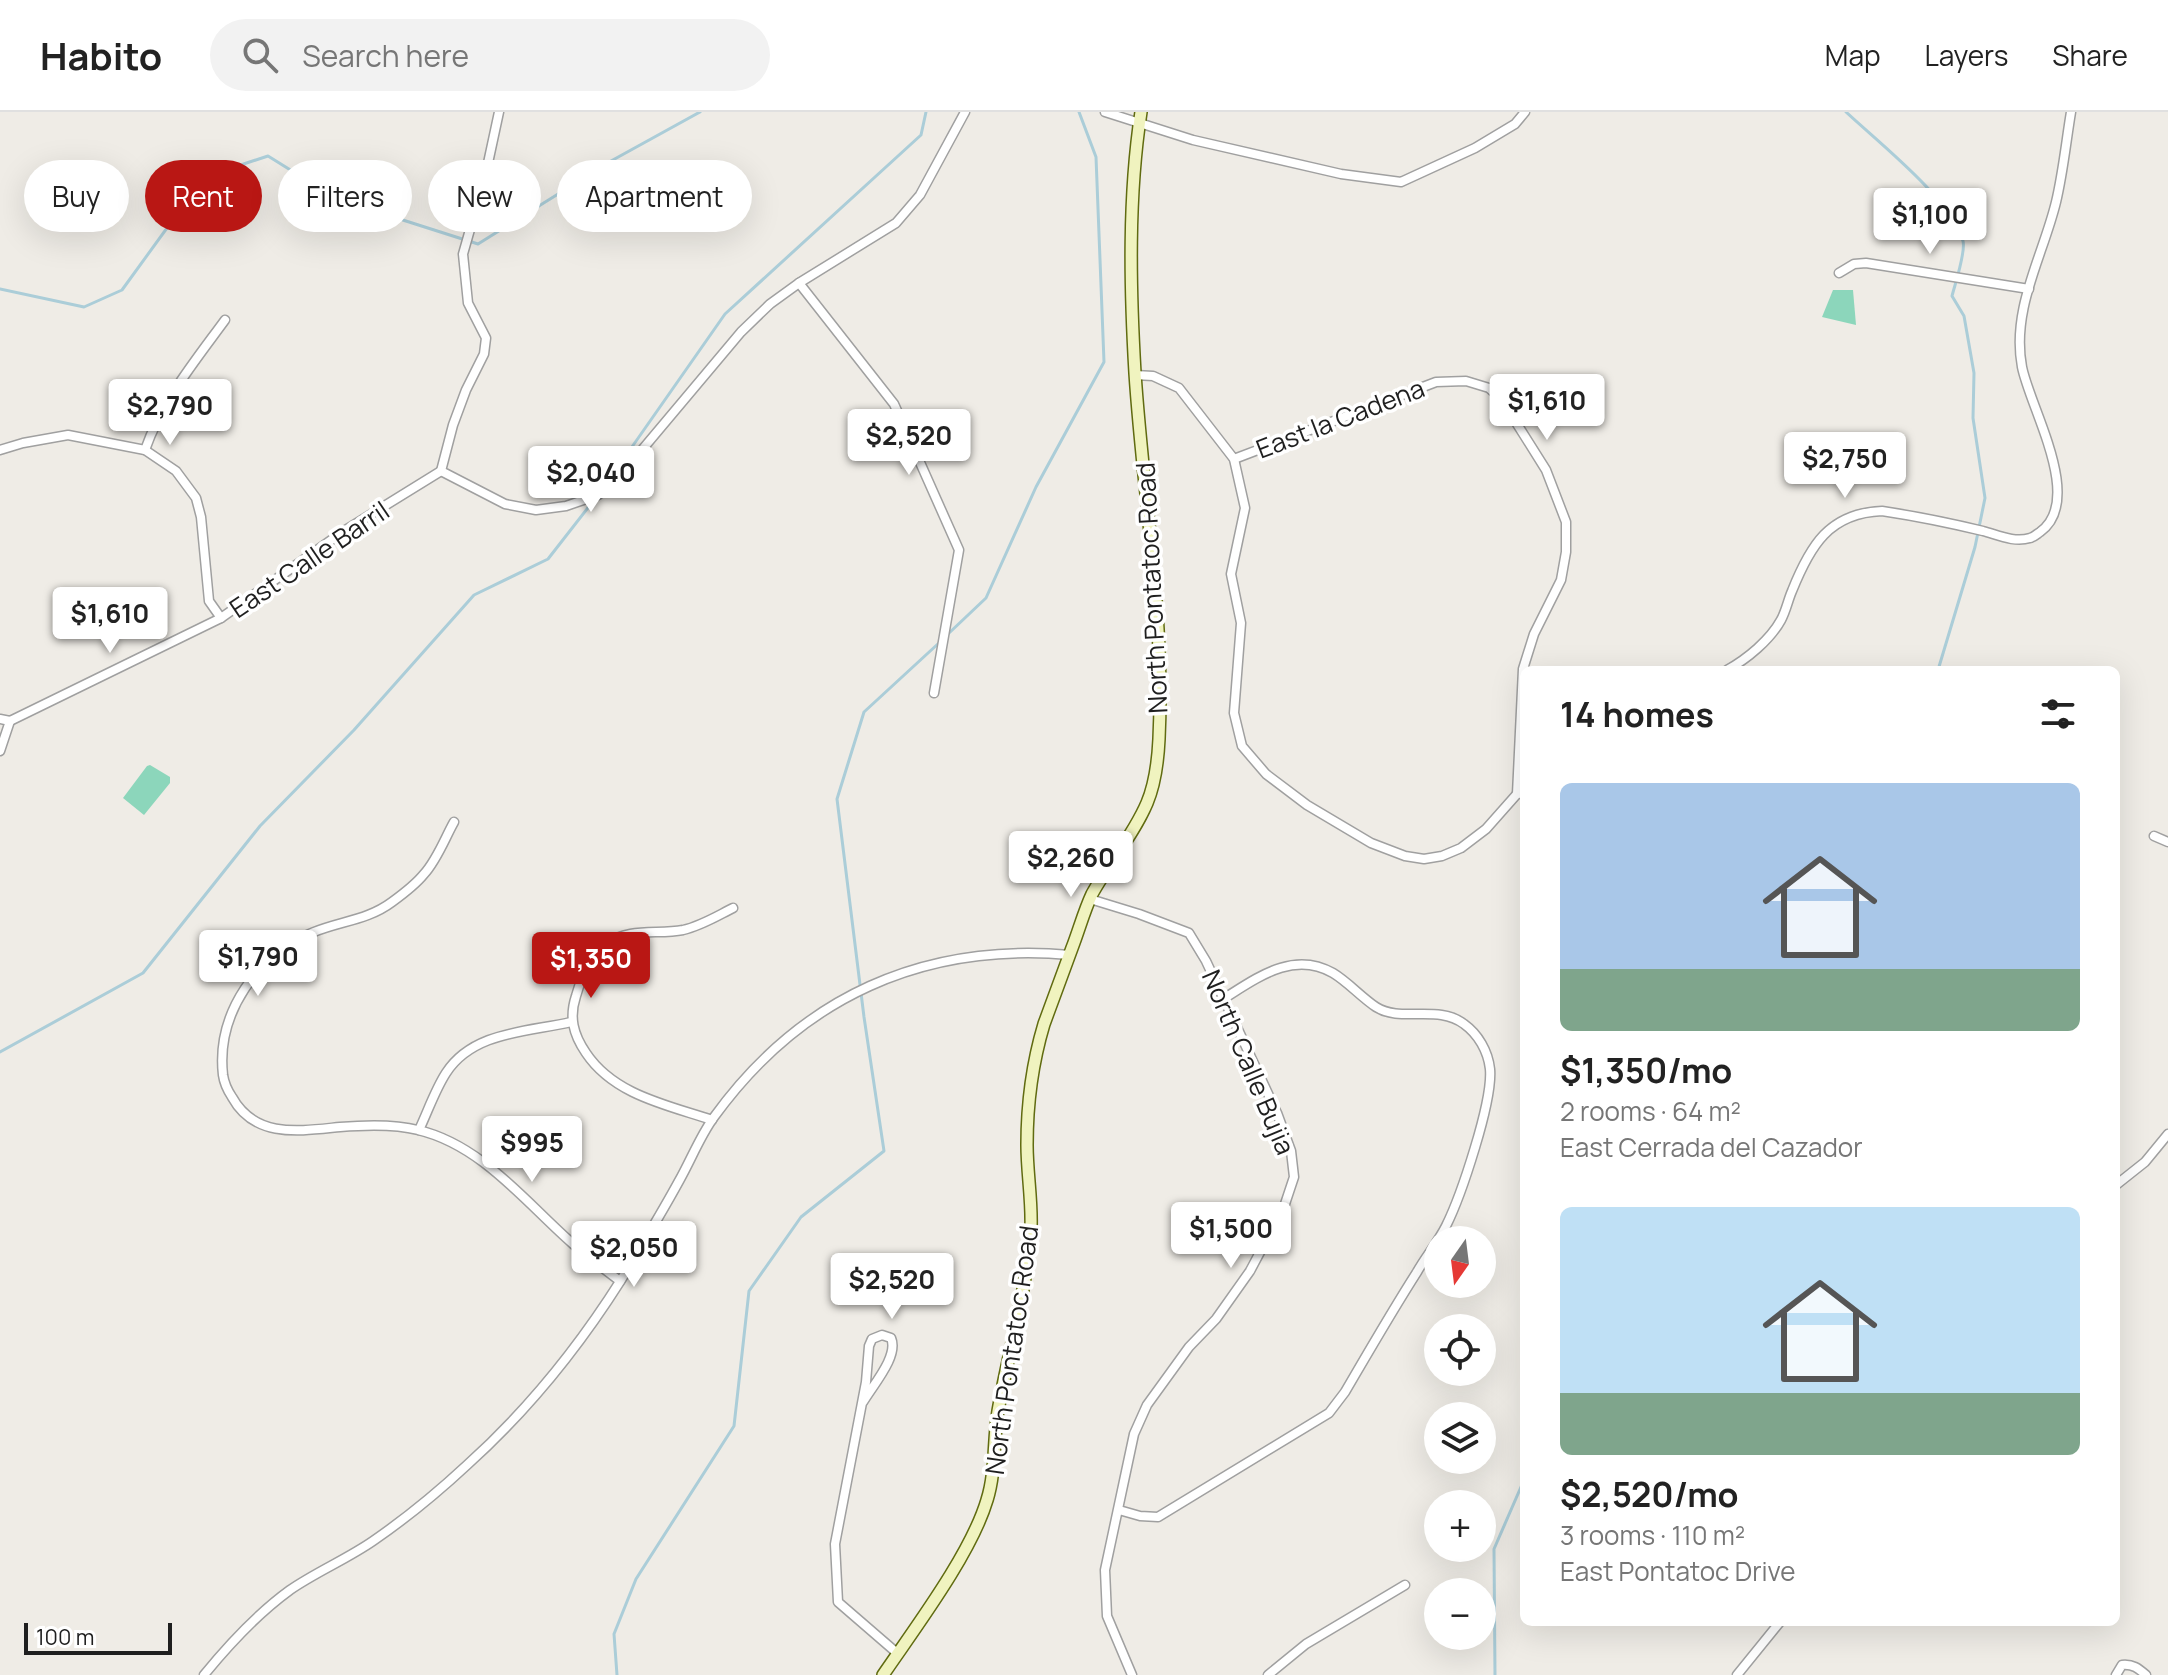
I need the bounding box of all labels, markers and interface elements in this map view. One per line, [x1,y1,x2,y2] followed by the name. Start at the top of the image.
[210,19,770,91] search box
[40,29,162,81] text: Habito
[238,33,282,77] icon: search
[302,35,469,76] text: Search here
[1825,36,1881,74] text: Map
[1925,36,2008,74] text: Layers
[2052,36,2128,74] text: Share
[24,160,129,232] chip: Buy
[145,160,262,232] chip: Rent
[278,160,412,232] chip: Filters
[428,160,541,232] chip: New
[557,160,752,232] chip: Apartment
[1865,188,1995,256] pin: $1,100
[1891,196,1969,232] text: $1,100
[1251,369,1429,467] street label: East la Cadena
[1482,374,1612,442] pin: $1,610
[105,379,235,447] pin: $2,790
[1508,382,1586,418] text: $1,610
[127,387,213,423] text: $2,790
[844,409,974,477] pin: $2,520
[866,417,952,453] text: $2,520
[1780,432,1910,500] pin: $2,750
[1802,440,1888,476] text: $2,750
[526,446,656,514] pin: $2,040
[546,454,636,490] text: $2,040
[1126,462,1176,714] street label: North Pontatoc Road
[222,492,396,626] street label: East Calle Barril
[45,587,175,655] pin: $1,610
[71,595,149,631] text: $1,610
[1560,691,1714,737] text: 14 homes
[2036,692,2080,736] icon: filters
[1006,831,1136,899] pin: $2,260
[1748,835,1892,979] icon: home
[1027,839,1115,875] text: $2,260
[193,930,323,998] pin: $1,790
[526,932,656,1000] pin: $1,350
[217,938,299,974] text: $1,790
[550,940,632,976] text: $1,350
[1194,964,1304,1160] street label: North Calle Bujia
[1560,1047,1732,1093] text: $1,350/mo
[1560,1093,1741,1129] text: 2 rooms · 64 m²
[485,1116,579,1184] pin: $995
[500,1124,564,1160] text: $995
[1560,1129,1863,1165] text: East Cerrada del Cazador
[1166,1202,1296,1270] pin: $1,500
[1189,1210,1273,1246] text: $1,500
[569,1221,699,1289] pin: $2,050
[976,1223,1046,1477] street label: North Pontatoc Road
[1424,1226,1496,1298] north arrow
[1424,1226,1496,1650] map controls
[589,1229,679,1265] text: $2,050
[827,1253,957,1321] pin: $2,520
[1748,1259,1892,1403] icon: home
[849,1261,935,1297] text: $2,520
[1424,1314,1496,1386] button: locate
[1424,1402,1496,1474] button: layers
[1560,1471,1739,1517] text: $2,520/mo
[1424,1490,1496,1562] button: +
[1560,1517,1745,1553] text: 3 rooms · 110 m²
[1560,1553,1795,1589] text: East Pontatoc Drive
[1424,1578,1496,1650] button: −
[24,1619,172,1655] scale bar
[36,1622,94,1652] text: 100 m

